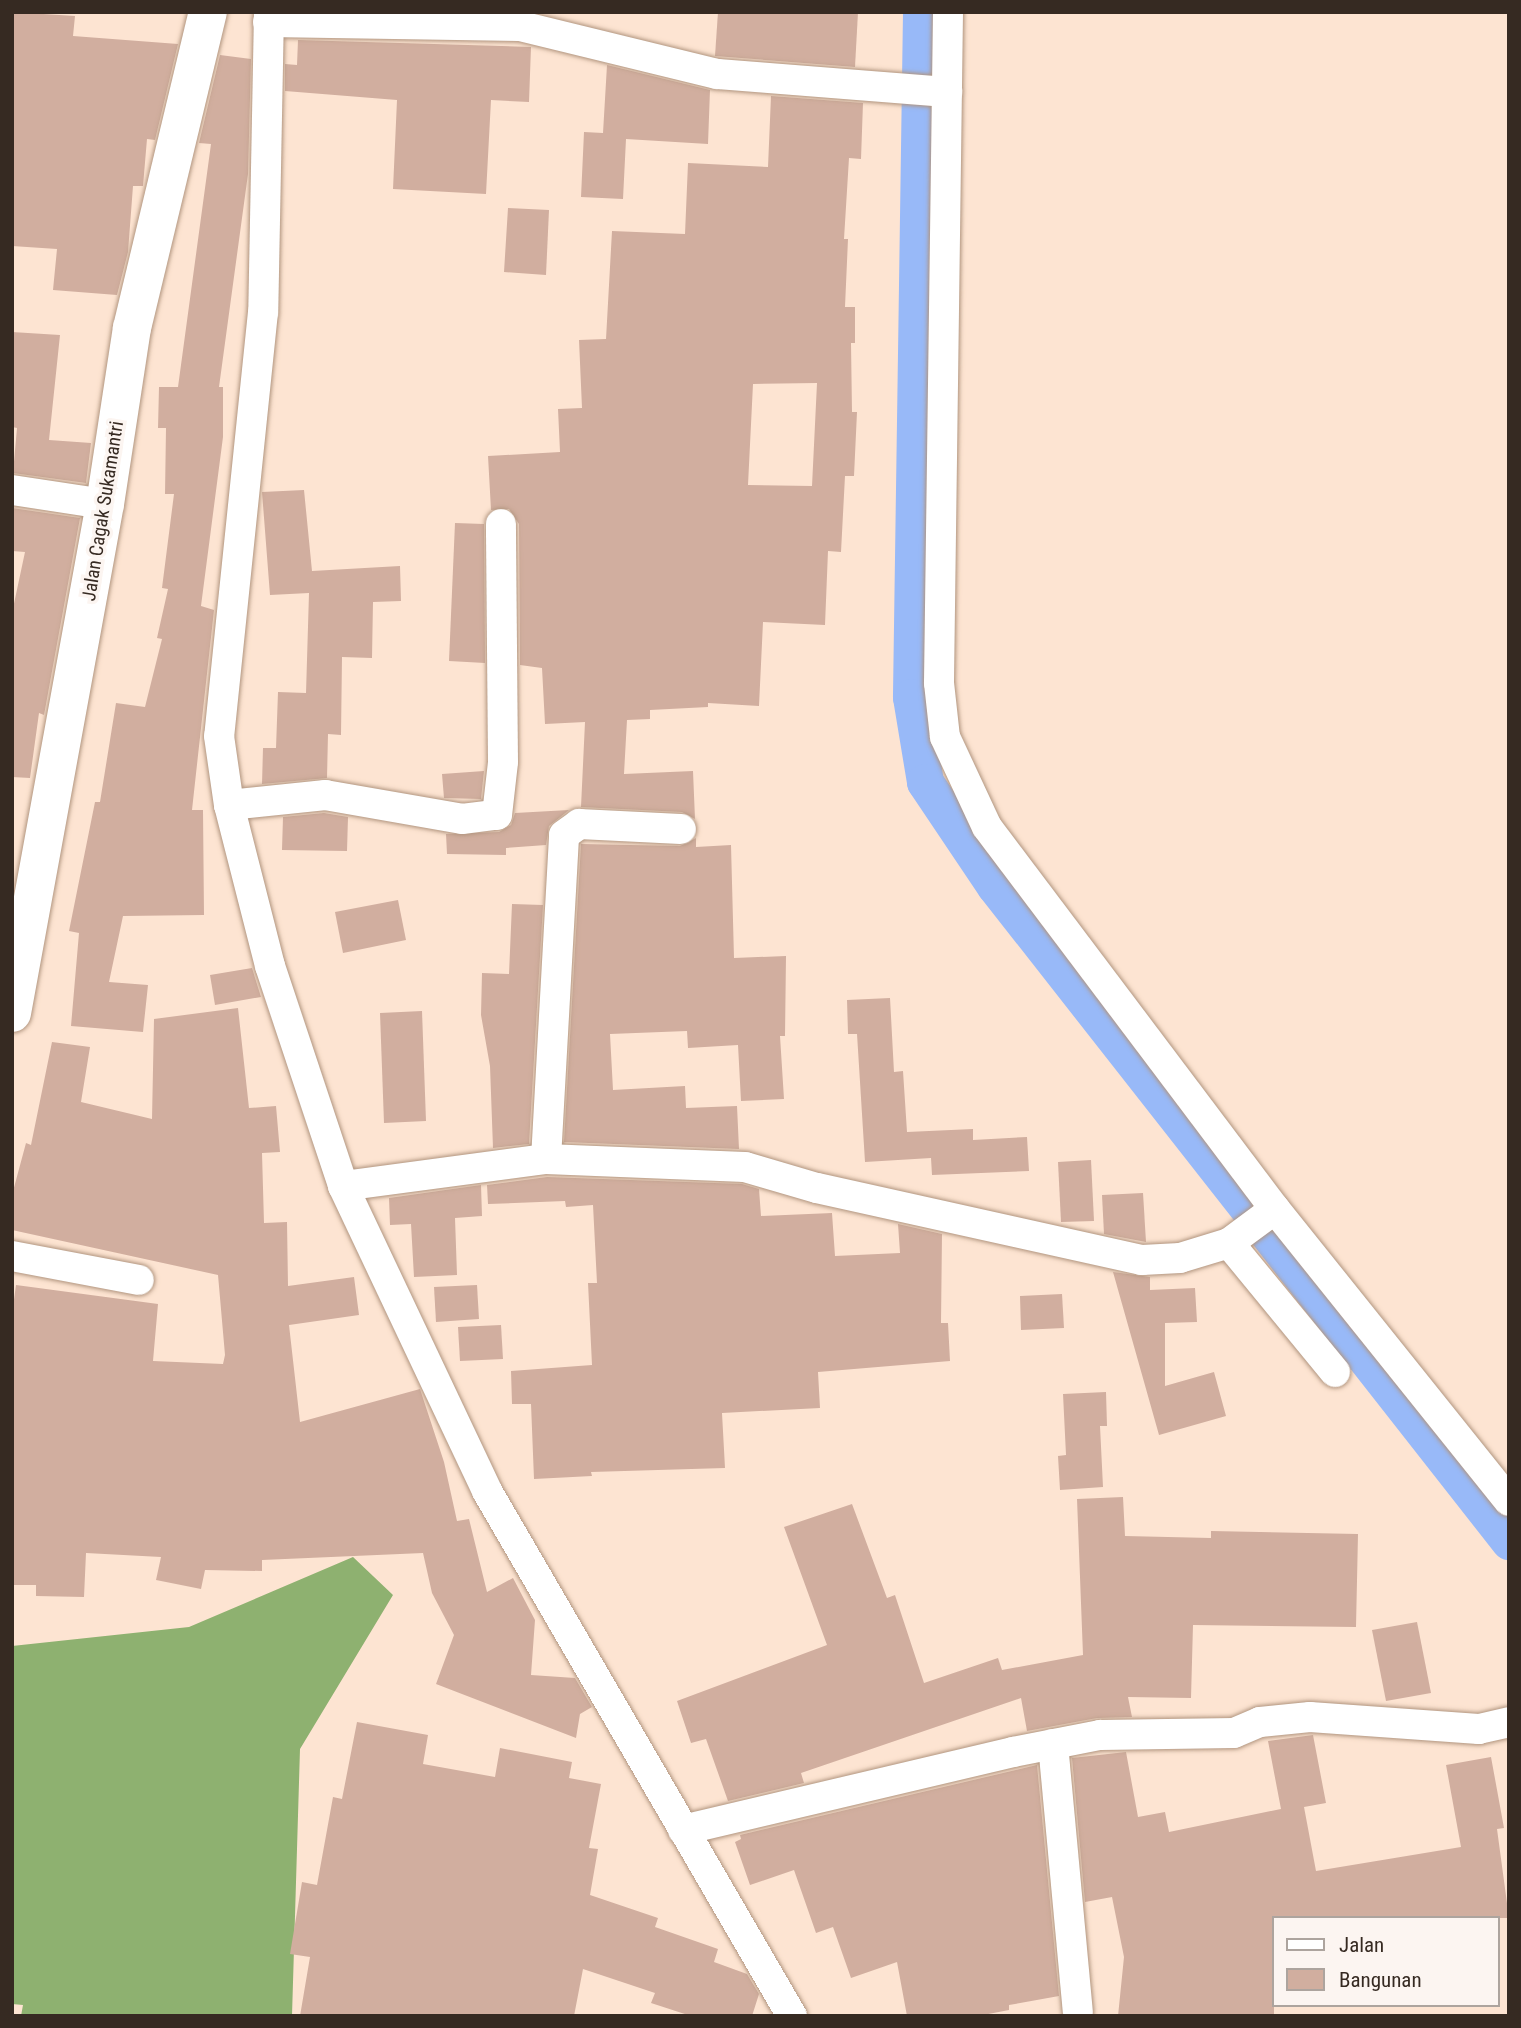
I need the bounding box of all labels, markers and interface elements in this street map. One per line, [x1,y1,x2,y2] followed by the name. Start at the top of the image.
[78,420,128,602] street label: Jalan Cagak Sukamantri
[1272,1916,1500,2007] legend
[1339,1933,1384,1957] text: Jalan
[1339,1968,1422,1992] text: Bangunan

